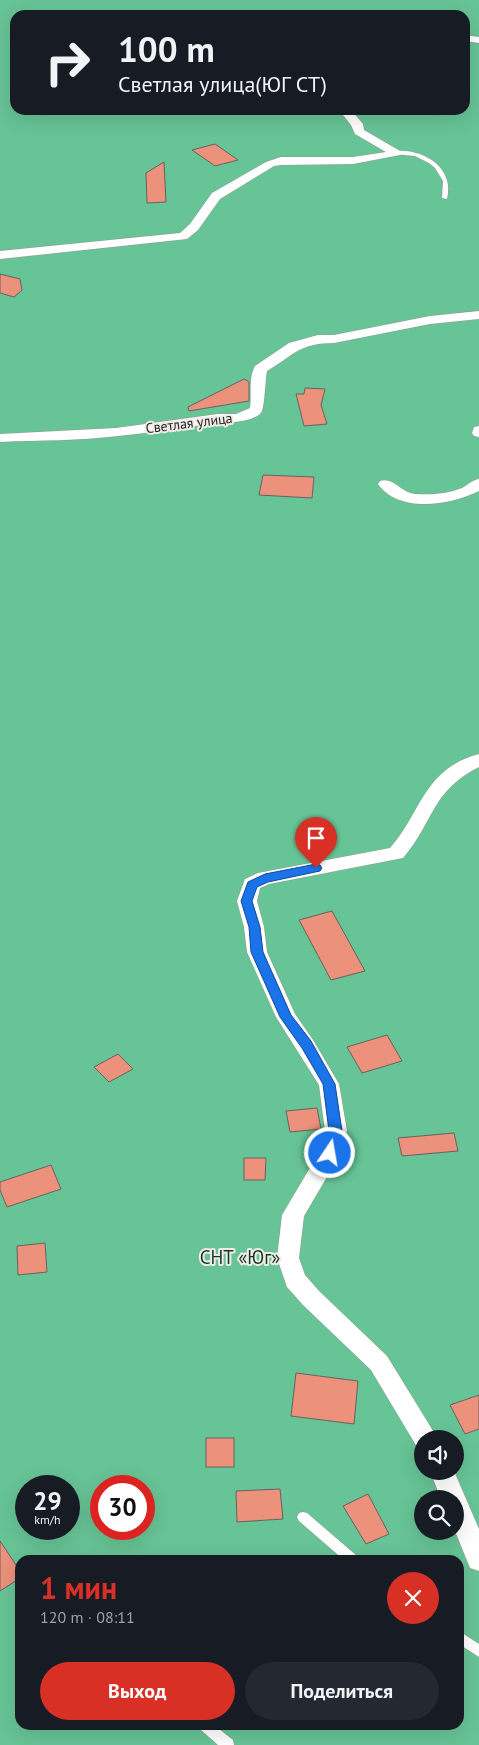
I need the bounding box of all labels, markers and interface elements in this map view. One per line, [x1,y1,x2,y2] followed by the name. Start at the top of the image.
[118,26,215,72] text: 100 m
[35,30,100,95] icon: right
[118,70,327,98] text: Светлая улица(ЮГ СТ)
[145,409,234,437] street label: Светлая улица
[295,817,337,868] pin
[302,824,330,852] icon: arrive
[303,1126,355,1178] position arrow
[200,1245,280,1269] park label: СНТ «Юг»
[414,1430,464,1540] map controls
[414,1430,464,1480] button: sound
[90,1475,155,1540] speed limit sign: 30
[33,1485,62,1517] text: 29
[414,1490,464,1540] button: search
[34,1512,61,1527] text: km/h
[40,1568,117,1607] text: 1 мин
[387,1572,439,1624] button: close
[40,1607,135,1627] text: 120 m · 08:11
[40,1662,235,1720] button: Выход
[245,1662,439,1720] button: Поделиться

